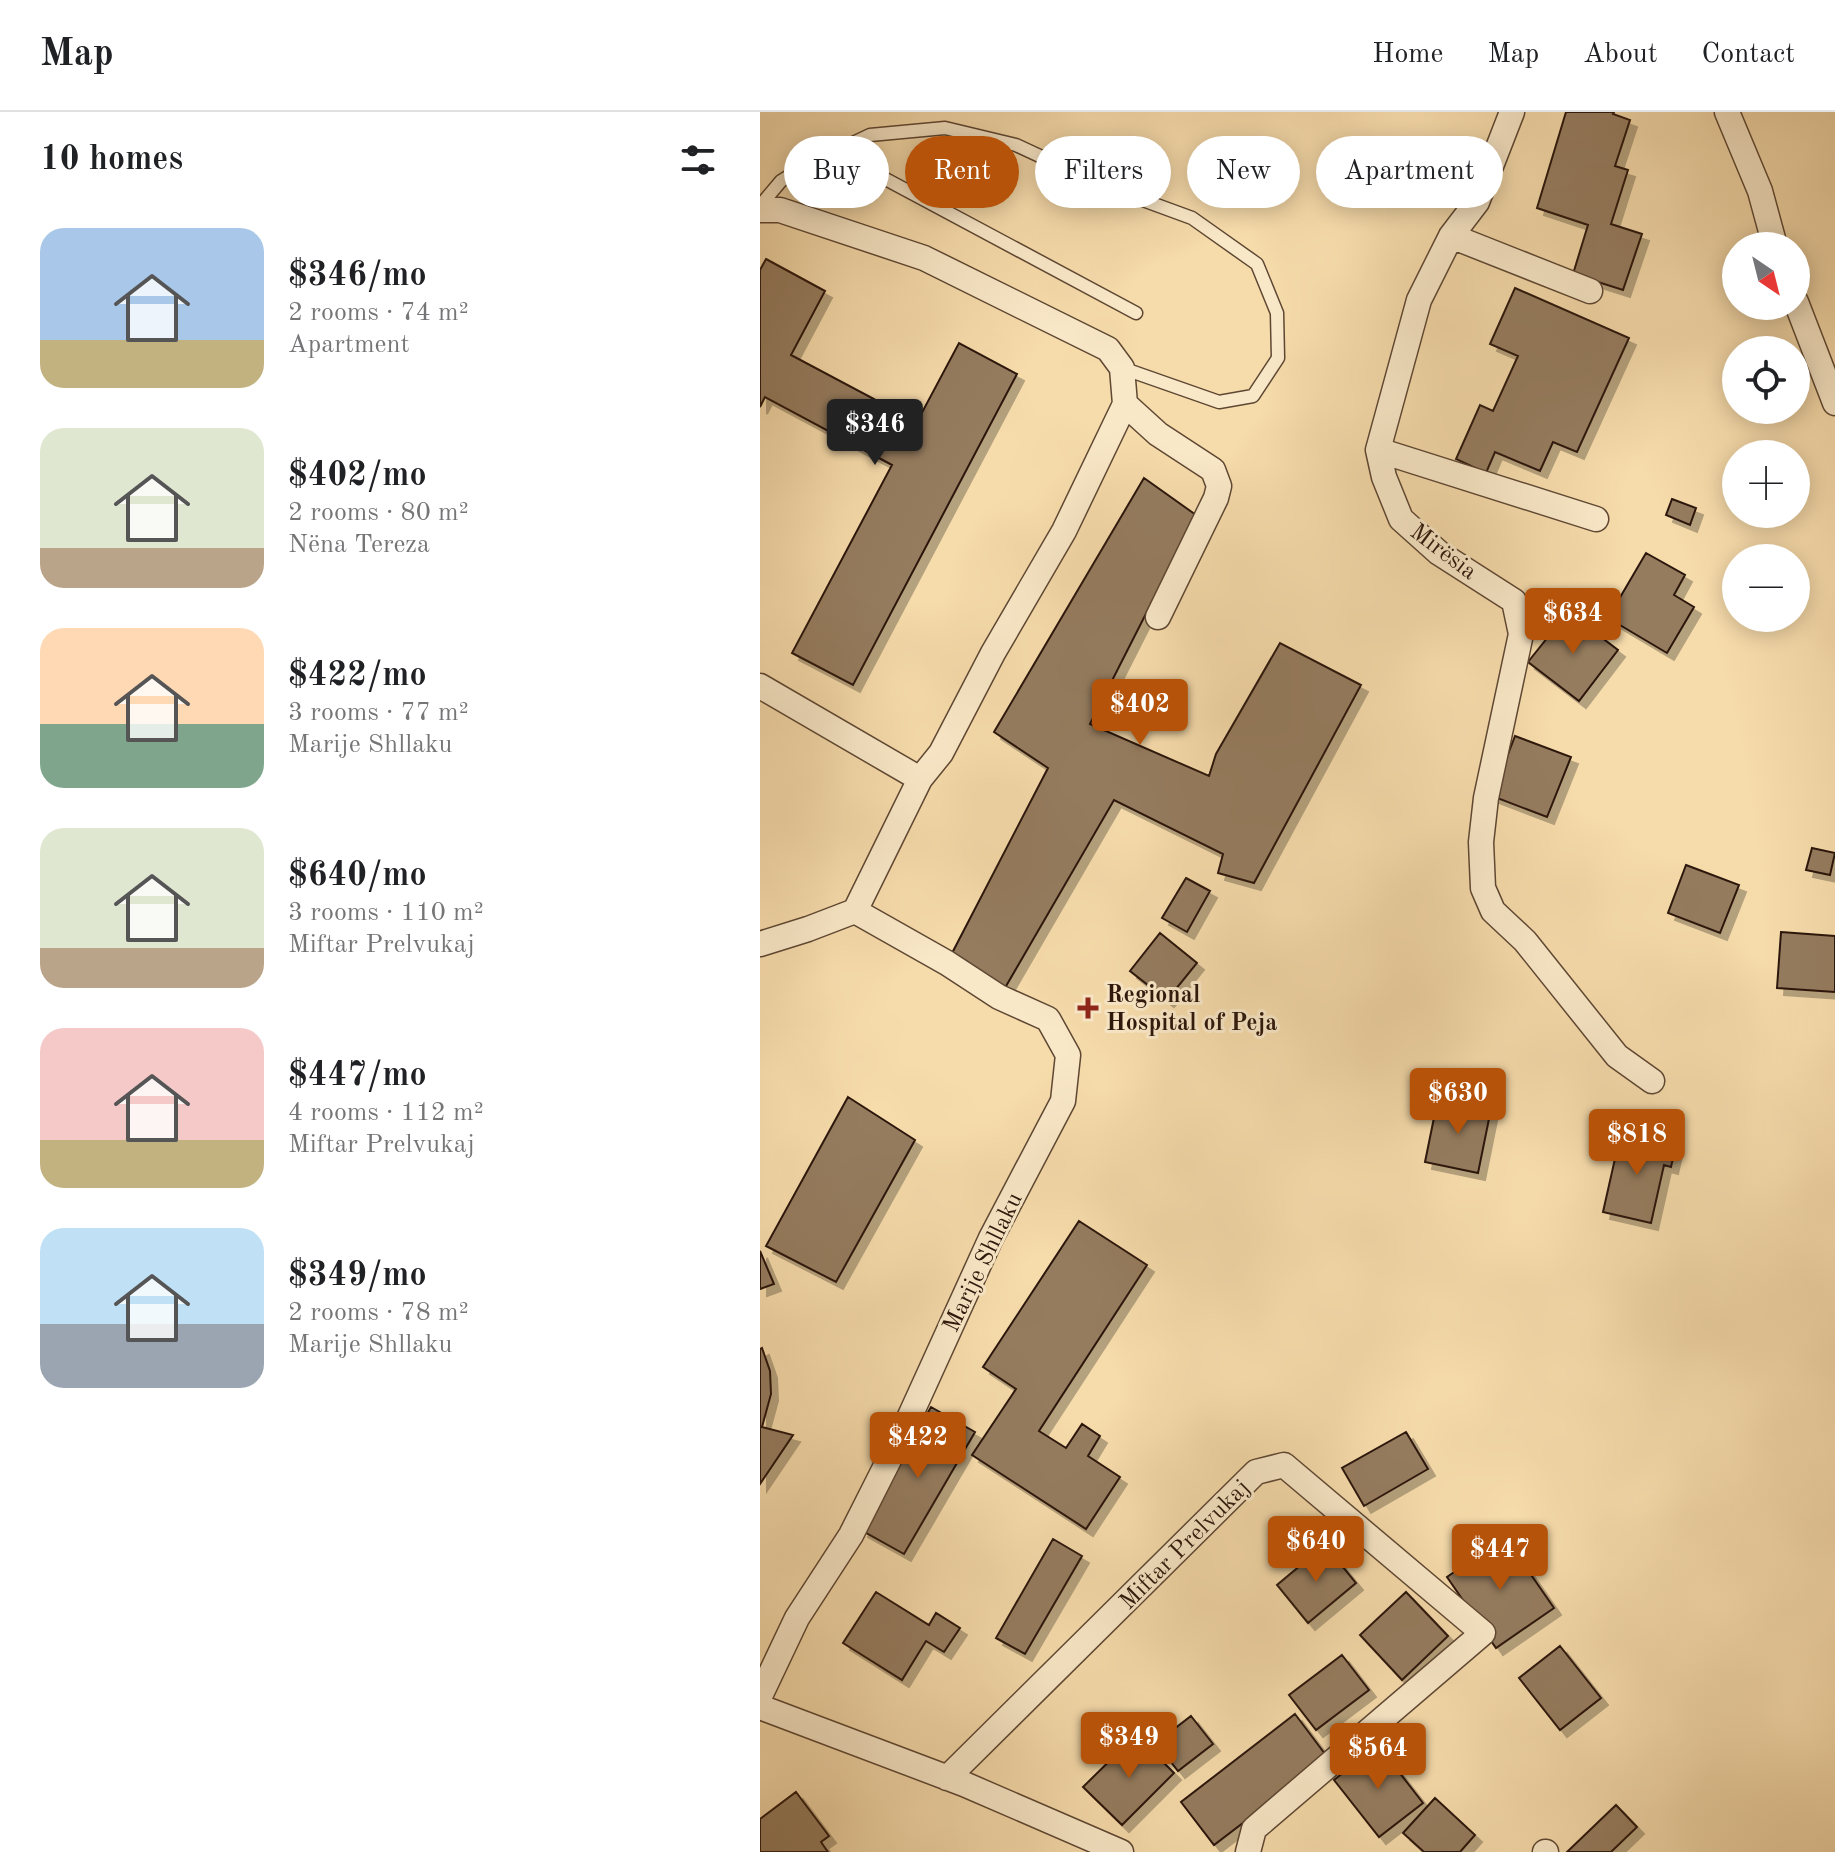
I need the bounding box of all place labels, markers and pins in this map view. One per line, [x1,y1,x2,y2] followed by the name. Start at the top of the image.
[828,399,922,467] pin: $346
[1526,588,1620,656] pin: $634
[1093,679,1187,747] pin: $402
[1106,984,1277,1036] place label: Regional Hospital of Peja
[1077,997,1099,1019] marker: Regional Hospital of Peja
[1411,1068,1505,1136] pin: $630
[1590,1109,1684,1177] pin: $818
[871,1412,965,1480] pin: $422
[1269,1516,1363,1584] pin: $640
[1453,1524,1547,1592] pin: $447
[1082,1712,1176,1780] pin: $349
[1331,1723,1425,1791] pin: $564

